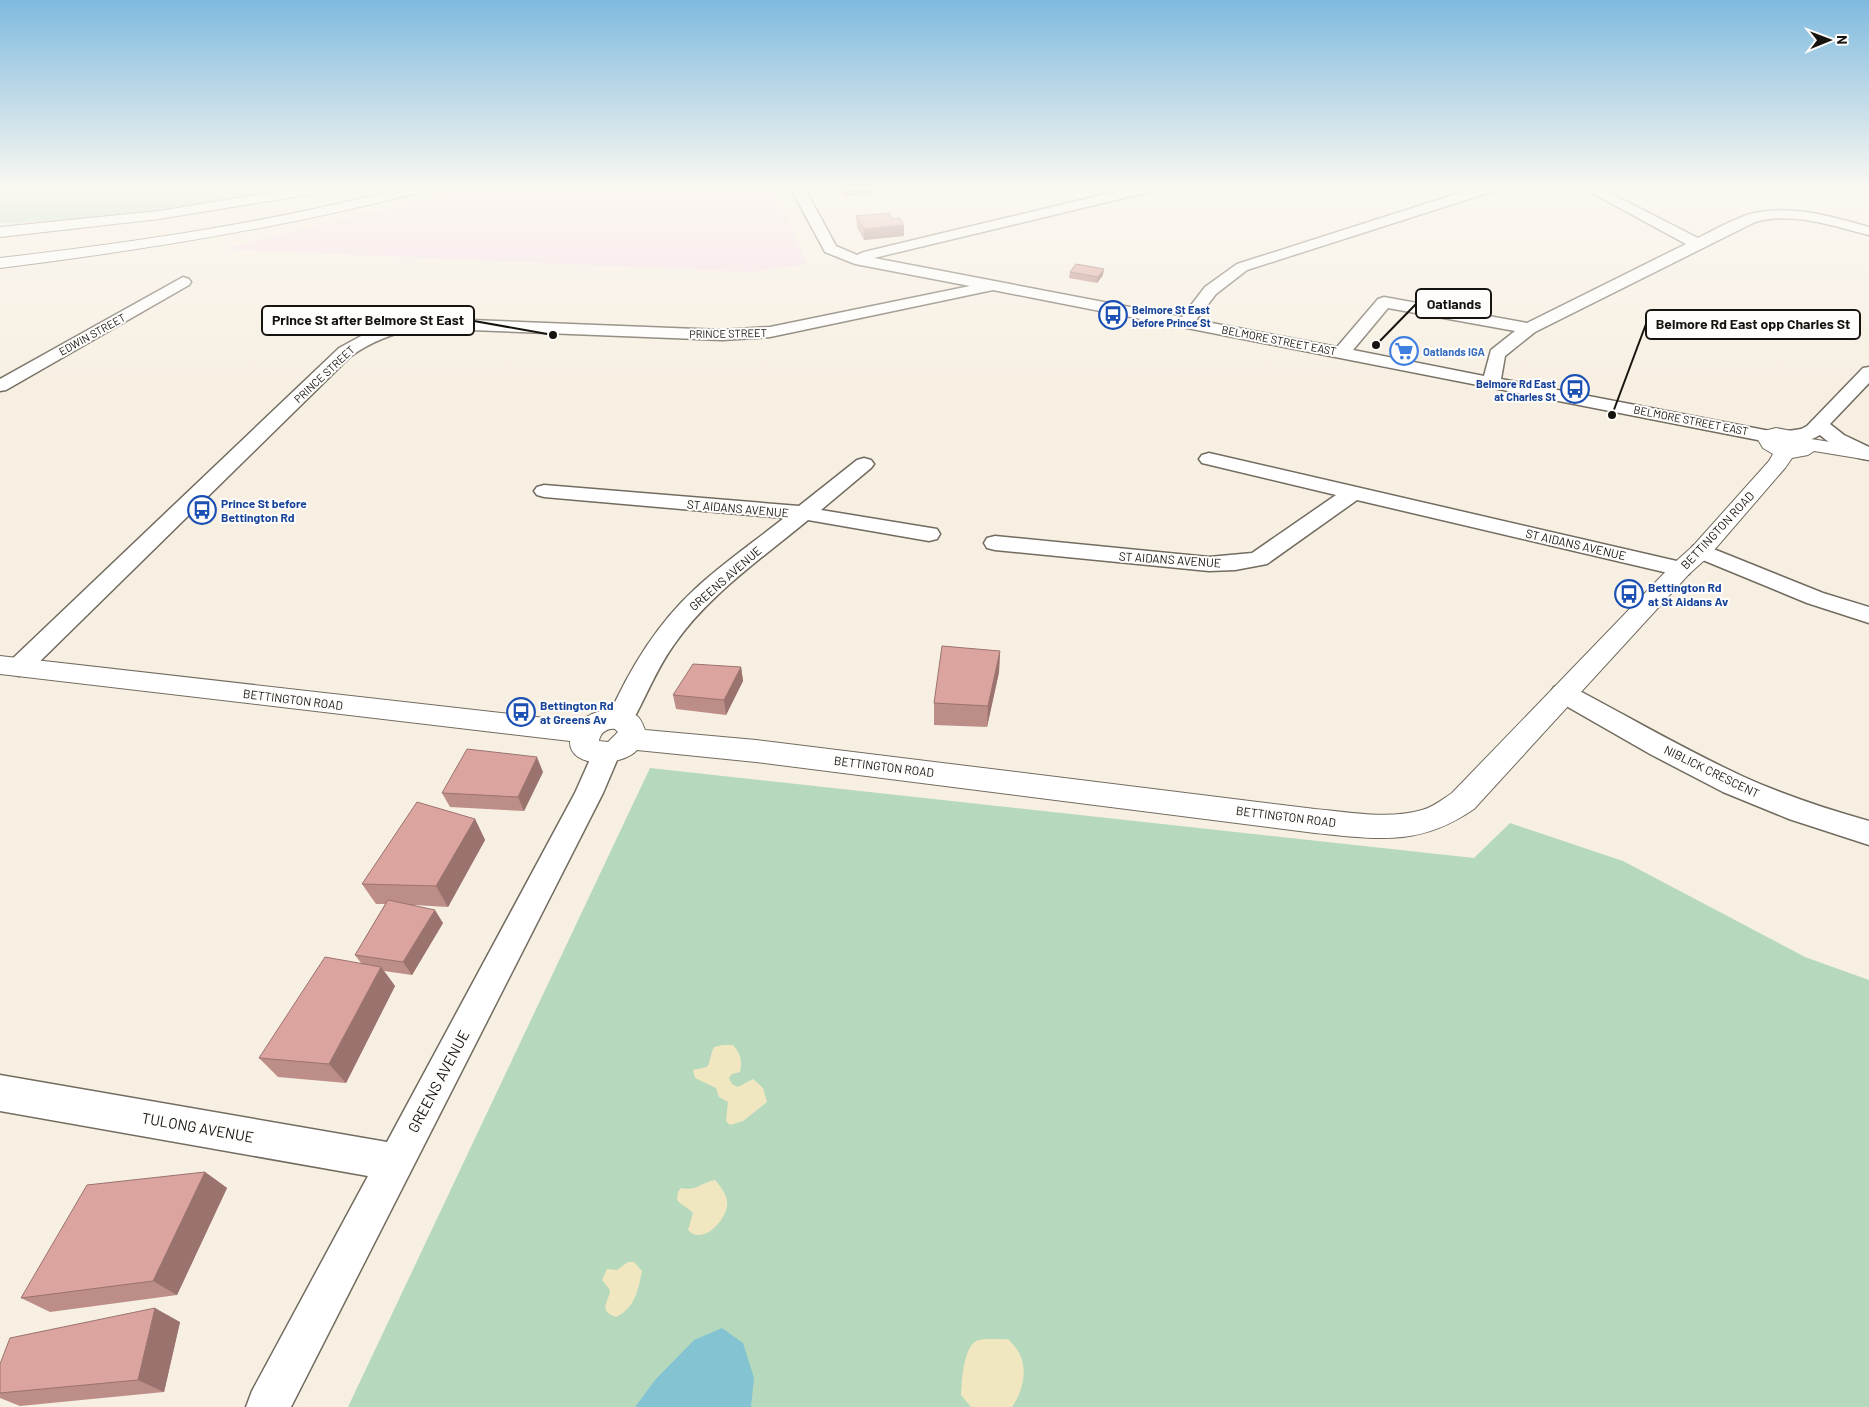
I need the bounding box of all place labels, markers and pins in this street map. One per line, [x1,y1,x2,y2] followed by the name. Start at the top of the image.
[1416,289,1491,318] callout: Oatlands
[1098,300,1128,330] bus stop icon: Belmore St East before Prince St
[1132,303,1211,329] place label: Belmore St East before Prince St
[262,306,474,335] callout: Prince St after Belmore St East
[1646,310,1860,339] callout: Belmore Rd East opp Charles St
[1389,336,1419,366] supermarket icon: Oatlands IGA
[1423,345,1486,358] place label: Oatlands IGA
[1560,374,1590,404] bus stop icon: Belmore Rd East at Charles St
[1476,377,1556,403] place label: Belmore Rd East at Charles St
[187,495,217,525] bus stop icon: Prince St before Bettington Rd
[221,496,307,524] place label: Prince St before Bettington Rd
[1614,579,1644,609] bus stop icon: Bettington Rd at St Aidans Av
[1648,580,1728,608] place label: Bettington Rd at St Aidans Av
[506,697,536,727] bus stop icon: Bettington Rd at Greens Av
[540,698,614,726] place label: Bettington Rd at Greens Av

